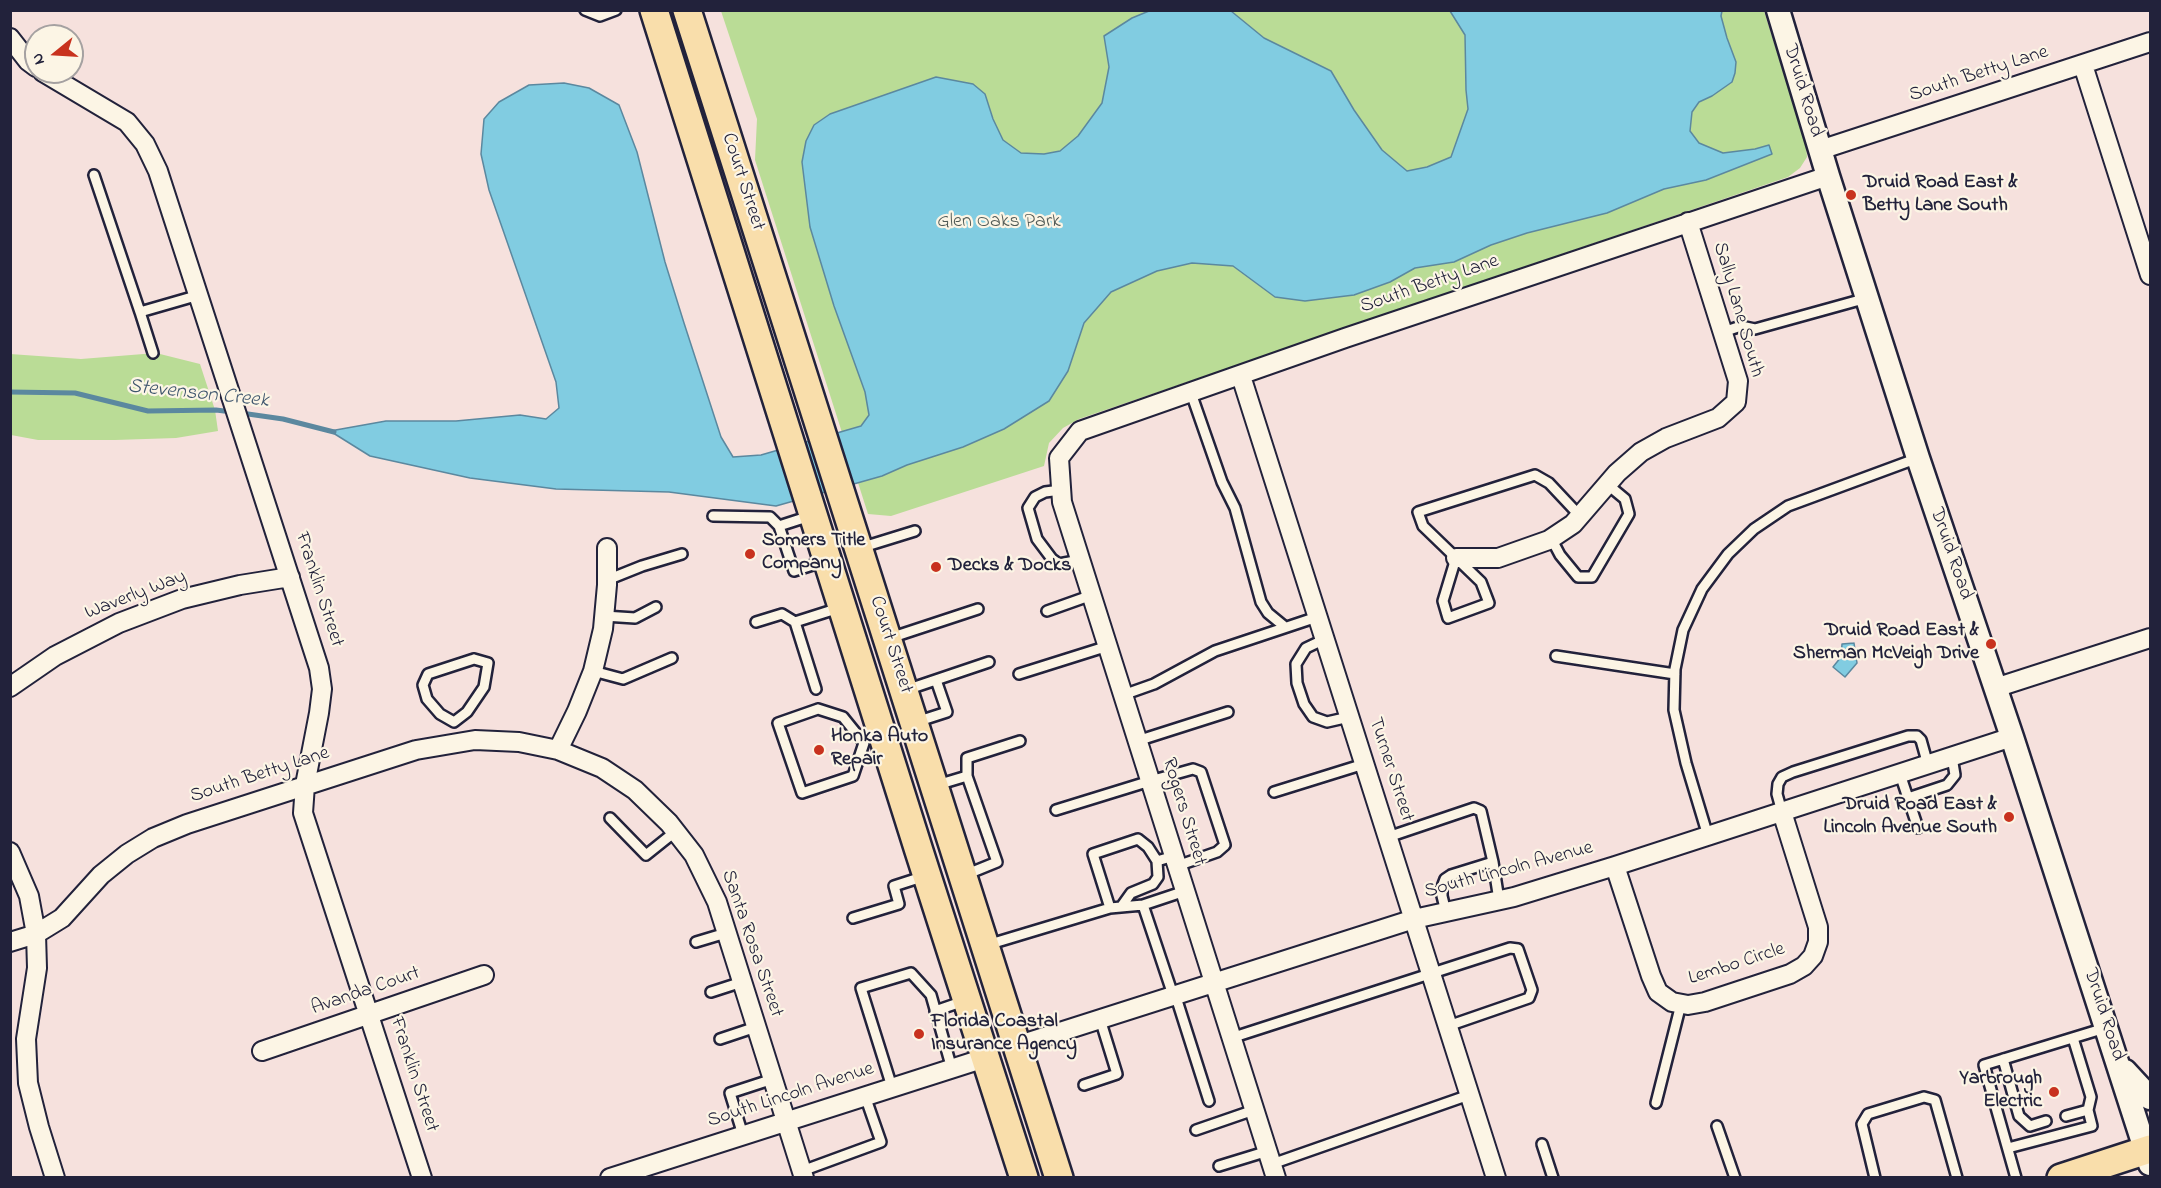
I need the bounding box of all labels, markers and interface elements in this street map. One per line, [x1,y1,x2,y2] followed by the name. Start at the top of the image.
[24,24,84,84] north arrow
[1906,41,2052,109] street label: South Betty Lane
[1777,42,1827,140] street label: Druid Road
[26,50,52,68] text: N
[715,130,769,234] street label: Court Street
[1863,172,2018,219] place label: Druid Road East & Betty Lane South
[1844,188,1858,202] marker: Druid Road East & Betty Lane South
[937,211,1061,235] park label: Glen Oaks Park
[1706,240,1768,380] street label: Sally Lane South
[1358,250,1502,320] street label: South Betty Lane
[126,375,270,415] water label: Stevenson Creek
[1923,505,1977,603] street label: Druid Road
[288,530,348,650] street label: Franklin Street
[762,530,865,577] place label: Somers Title Company
[743,547,757,561] marker: Somers Title Company
[948,555,1071,579] place label: Decks & Docks
[929,560,943,574] marker: Decks & Docks
[82,566,190,626] street label: Waverly Way
[863,593,917,697] street label: Court Street
[1793,620,1979,667] place label: Druid Road East & Sherman McVeigh Drive
[1984,637,1998,651] marker: Druid Road East & Sherman McVeigh Drive
[1362,715,1418,825] street label: Turner Street
[831,726,928,773] place label: Honka Auto Repair
[187,742,333,810] street label: South Betty Lane
[812,743,826,757] marker: Honka Auto Repair
[1155,755,1211,869] street label: Rogers Street
[1824,794,1997,841] place label: Druid Road East & Lincoln Avenue South
[2002,810,2016,824] marker: Druid Road East & Lincoln Avenue South
[1422,837,1596,905] street label: South Lincoln Avenue
[715,867,787,1021] street label: Santa Rosa Street
[1686,938,1788,992] street label: Lembo Circle
[308,962,424,1022] street label: Avanda Court
[2077,966,2129,1064] street label: Druid Road
[931,1011,1077,1058] place label: Florida Coastal Insurance Agency
[383,1015,443,1135] street label: Franklin Street
[912,1027,926,1041] marker: Florida Coastal Insurance Agency
[705,1058,877,1134] street label: South Lincoln Avenue
[1960,1068,2042,1115] place label: Yarbrough Electric
[2047,1085,2061,1099] marker: Yarbrough Electric

